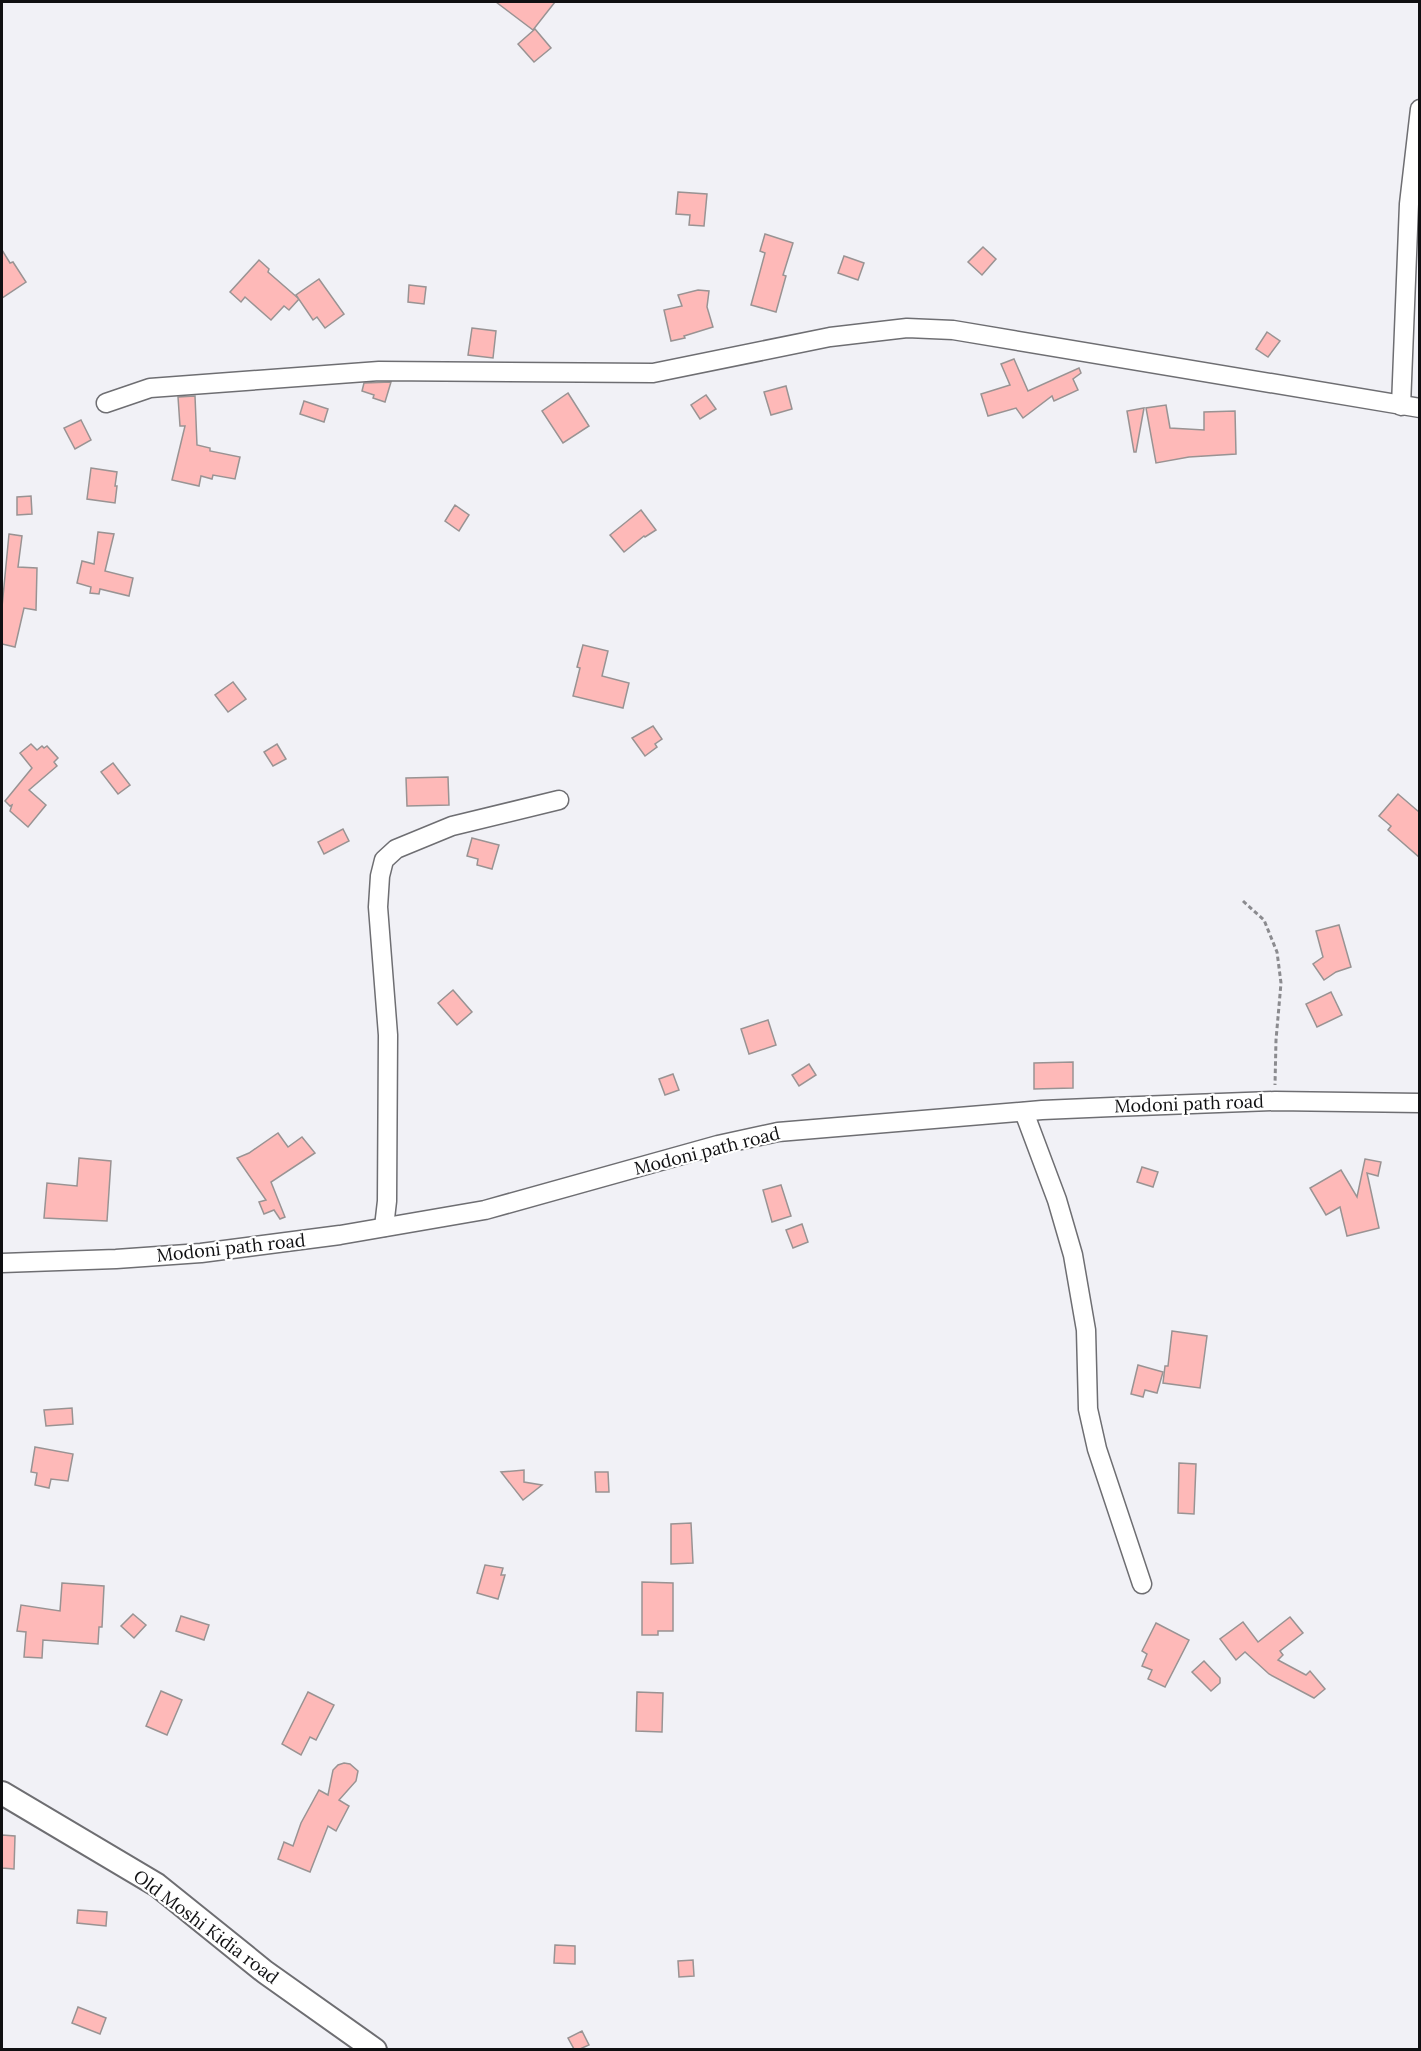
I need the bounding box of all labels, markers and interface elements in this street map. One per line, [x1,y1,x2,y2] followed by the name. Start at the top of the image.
[1114,1089,1264,1118] street label: Modoni path road
[632,1121,782,1180] street label: Modoni path road
[155,1228,307,1267] street label: Modoni path road
[129,1864,284,1989] street label: Old Moshi Kidia road

